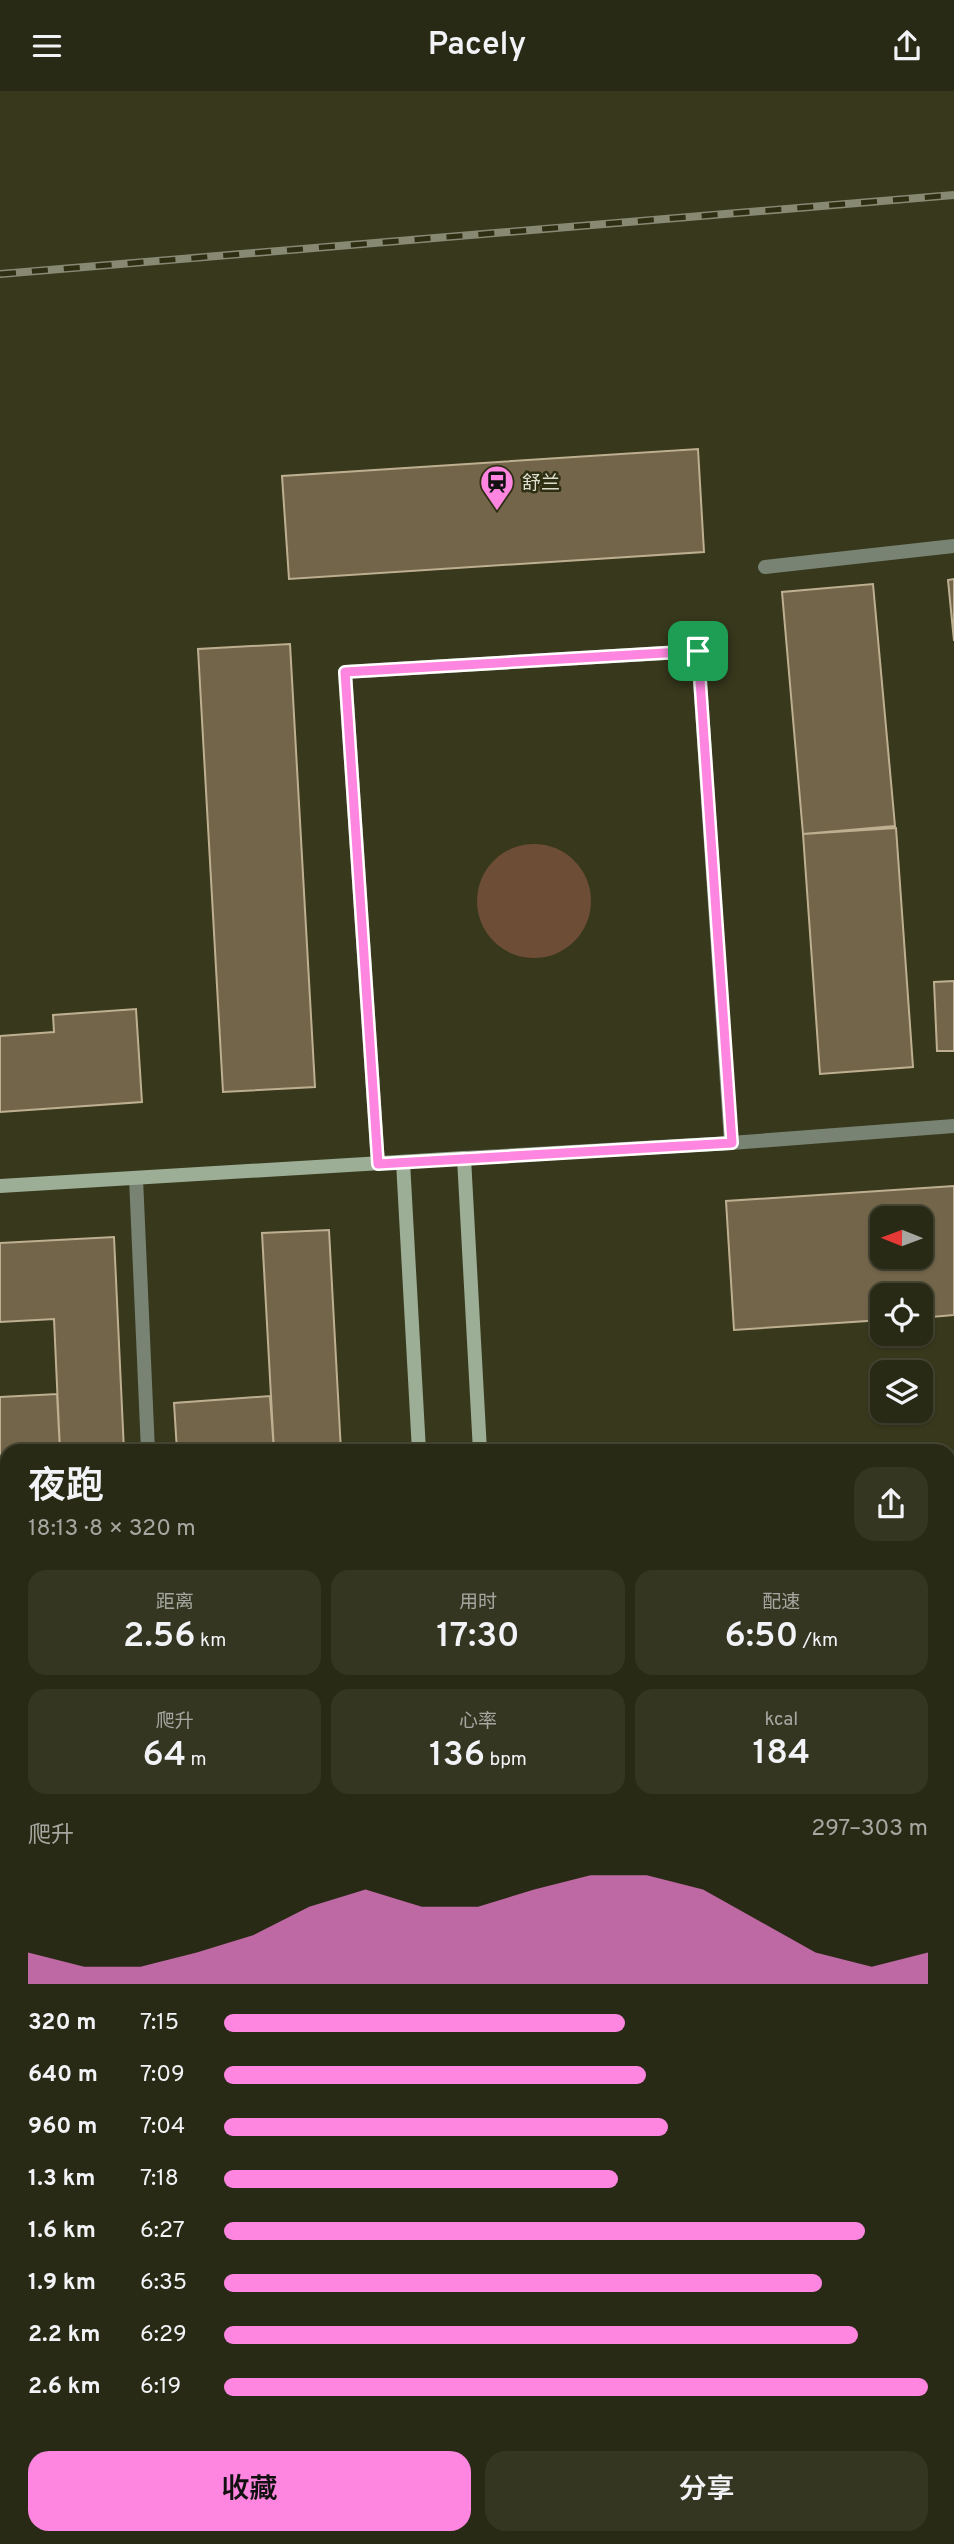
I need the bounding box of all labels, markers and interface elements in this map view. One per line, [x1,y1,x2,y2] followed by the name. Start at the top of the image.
[428,26,526,66] text: Pacely
[28,27,66,65] icon: menu
[888,27,926,65] icon: share
[478,463,516,512] station icon: 舒兰
[522,472,560,496] place label: 舒兰
[668,621,728,681] pin
[679,632,717,670] icon: arrive
[870,1206,933,1269] north arrow
[870,1206,933,1423] map controls
[870,1283,933,1346] button: locate
[870,1360,933,1423] button: layers
[28,1464,104,1513] text: 夜跑
[854,1467,928,1541] button: share
[28,1515,196,1544] text: 18:13 · 8 × 320 m
[156,1591,194,1615] text: 距离
[459,1591,497,1615] text: 用时
[762,1591,800,1615] text: 配速
[123,1615,196,1659] text: 2.56
[436,1615,520,1659] text: 17:30
[724,1615,798,1659] text: 6:50
[196,1629,226,1653] text: km
[798,1629,838,1653] text: /km
[764,1708,798,1732] text: kcal
[156,1710,194,1734] text: 爬升
[459,1710,497,1734] text: 心率
[752,1732,810,1776] text: 184
[143,1734,186,1778] text: 64
[429,1734,485,1778] text: 136
[186,1748,207,1772] text: m
[485,1748,527,1772] text: bpm
[811,1815,928,1844] text: 297–303 m
[28,1822,74,1851] text: 爬升
[28,2009,96,2038] text: 320 m
[140,2009,179,2038] text: 7:15
[28,2061,98,2090] text: 640 m
[140,2061,185,2090] text: 7:09
[28,2113,97,2142] text: 960 m
[140,2113,185,2142] text: 7:04
[28,2165,95,2194] text: 1.3 km
[140,2165,179,2194] text: 7:18
[28,2217,96,2246] text: 1.6 km
[140,2217,185,2246] text: 6:27
[28,2269,96,2298] text: 1.9 km
[140,2269,187,2298] text: 6:35
[28,2321,101,2350] text: 2.2 km
[140,2321,187,2350] text: 6:29
[28,2373,101,2402] text: 2.6 km
[140,2373,181,2402] text: 6:19
[28,2451,471,2531] button: 收藏
[485,2451,928,2531] button: 分享

